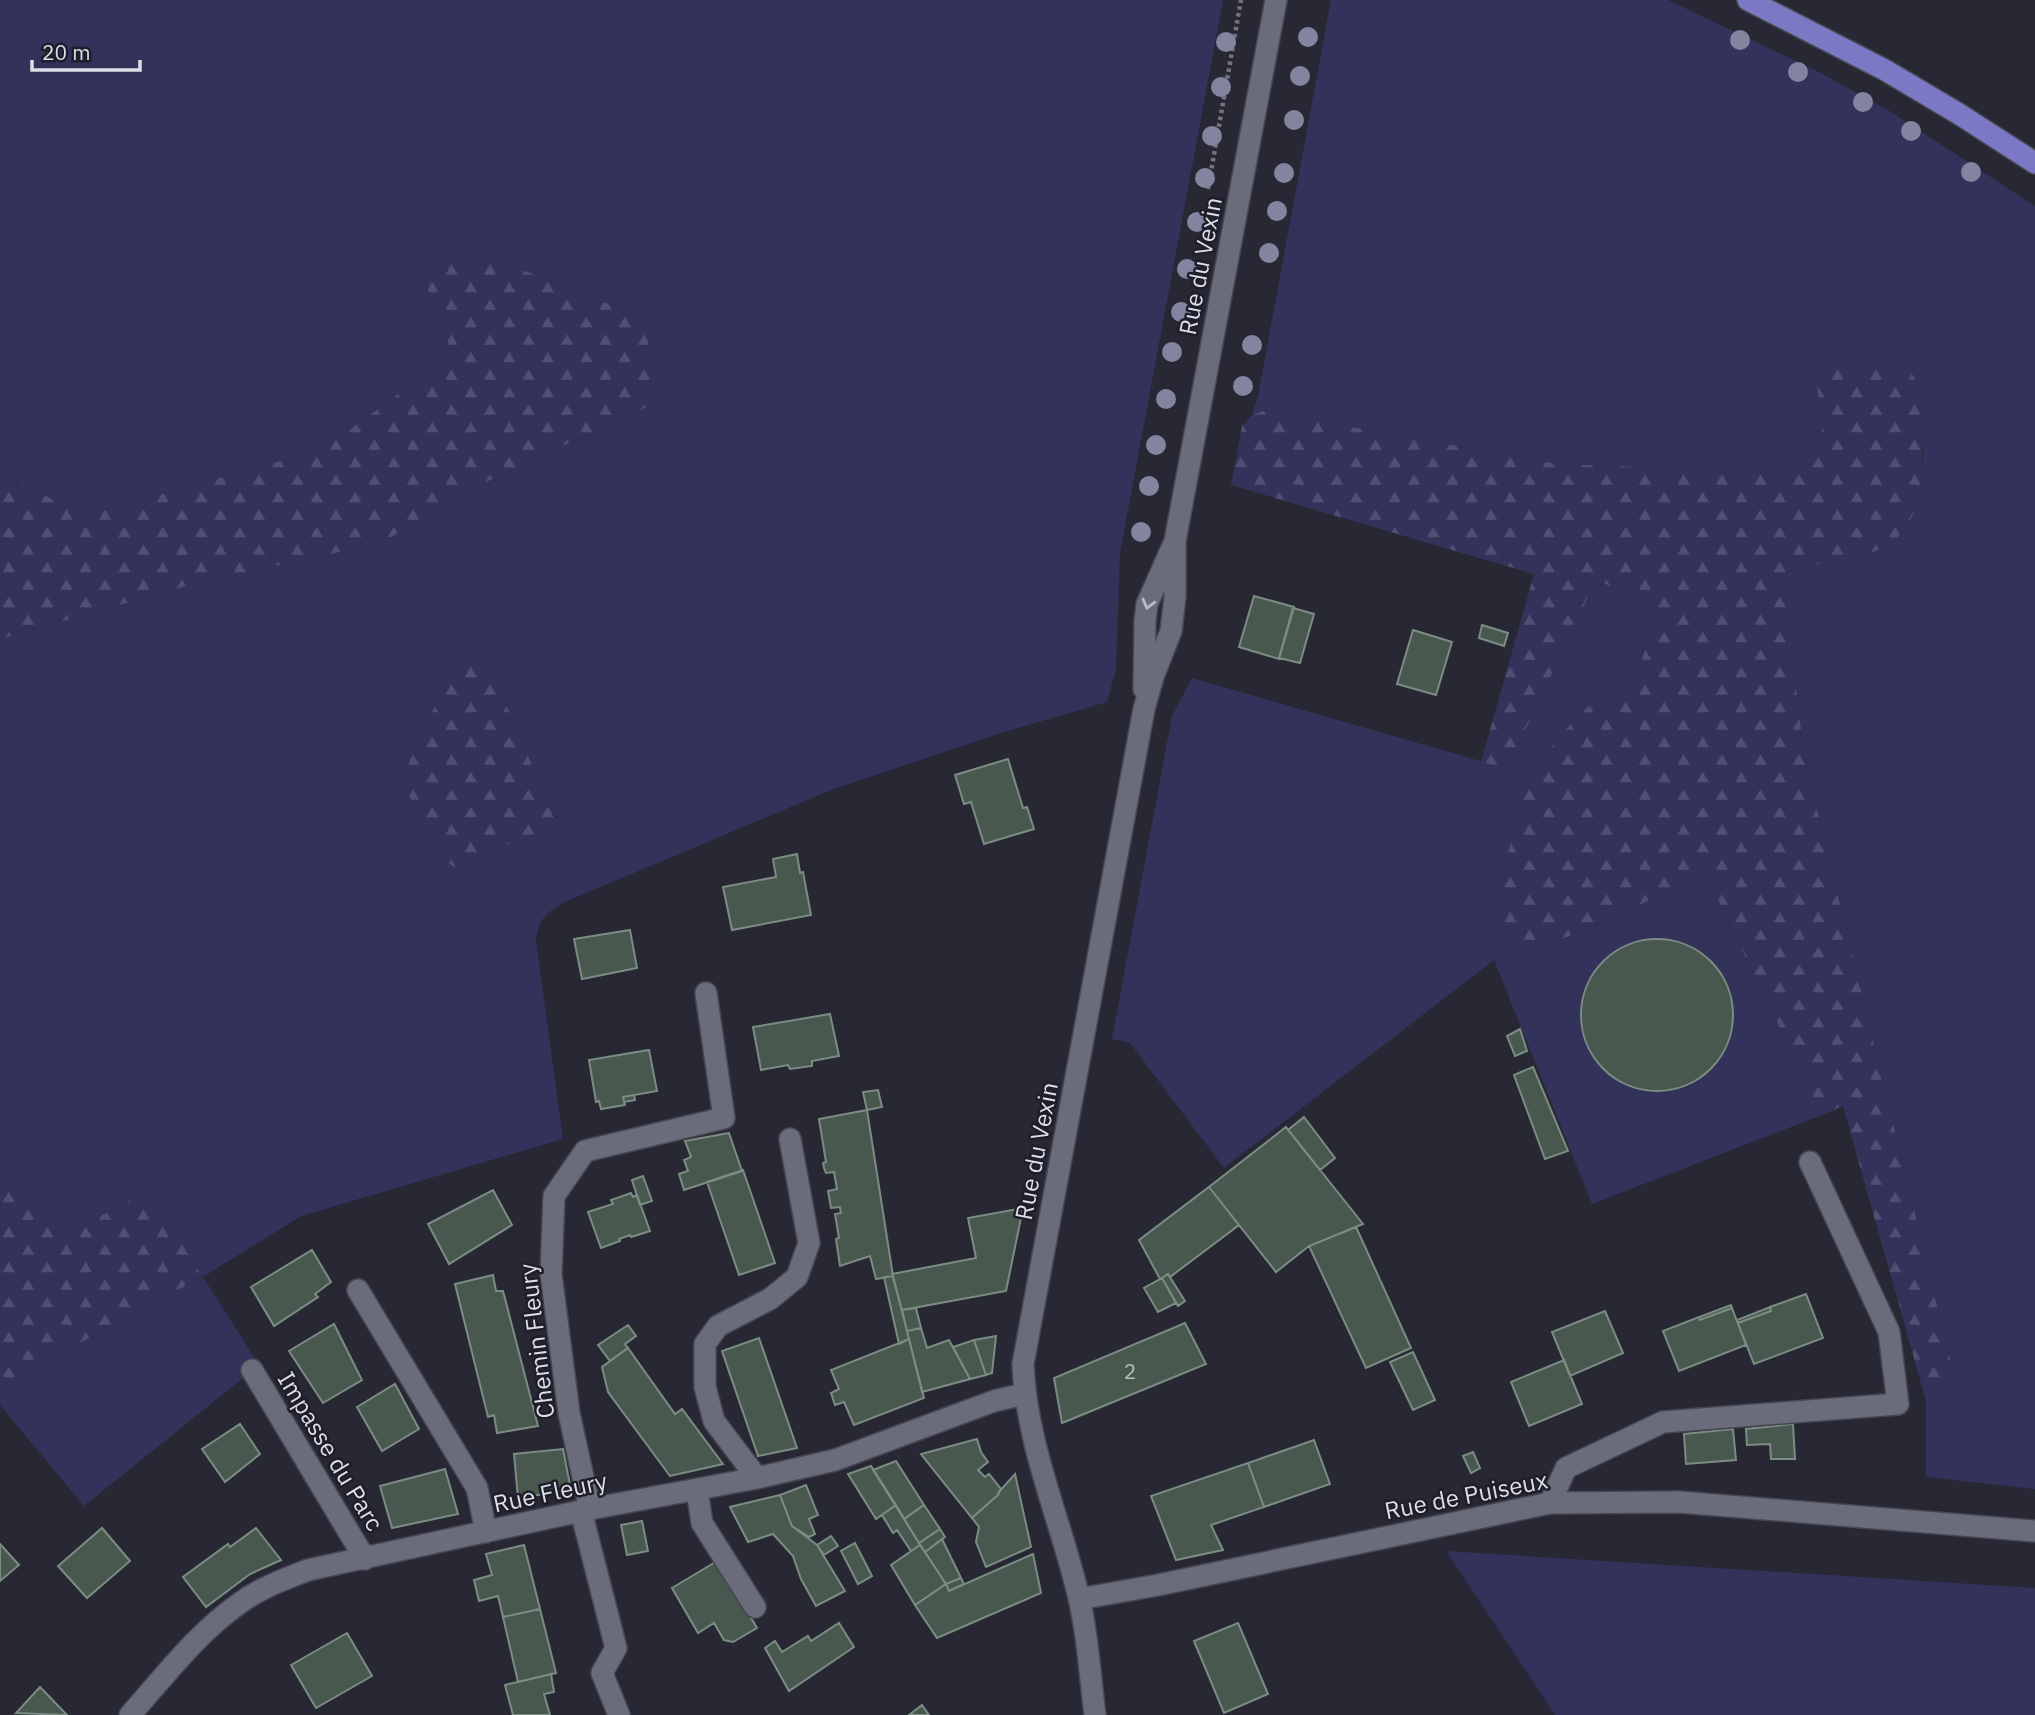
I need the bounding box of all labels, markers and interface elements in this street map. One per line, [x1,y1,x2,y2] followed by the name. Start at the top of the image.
[32,28,140,72] scale bar
[42,38,91,66] text: 20 m
[1171,194,1229,338] street label: Rue du Vexin
[1142,598,1157,610] one-way arrow
[1007,1079,1065,1223] street label: Rue du Vexin
[511,1262,561,1420] street label: Chemin Fleury
[1124,1357,1136,1385] house number: 2
[271,1365,391,1537] street label: Impasse du Parc
[490,1464,610,1520] street label: Rue Fleury
[1382,1464,1550,1526] street label: Rue de Puiseux

